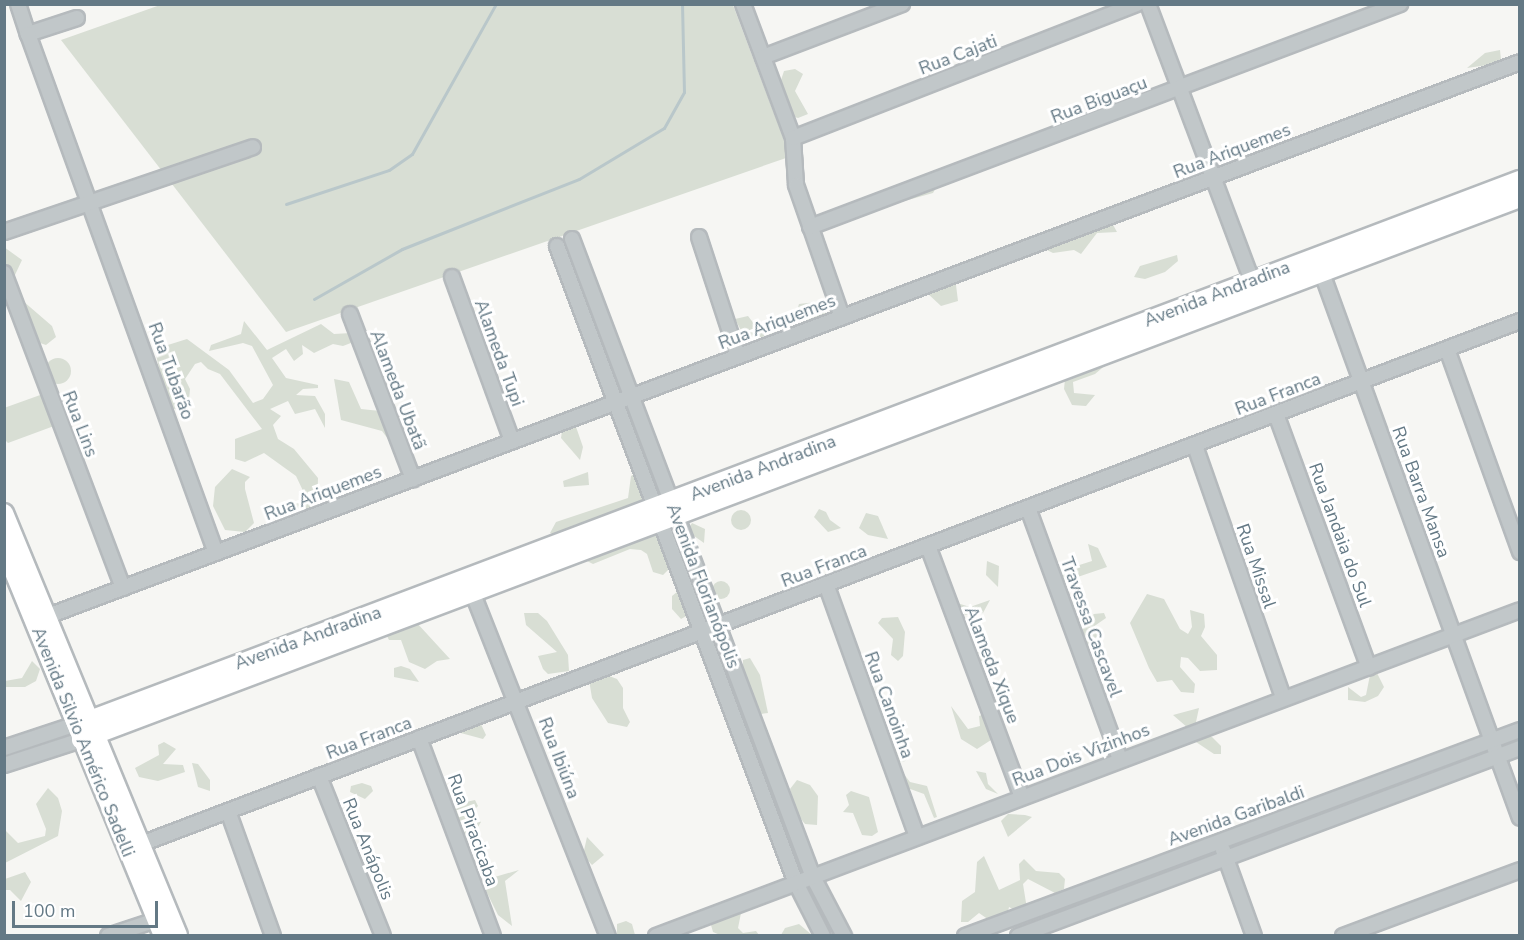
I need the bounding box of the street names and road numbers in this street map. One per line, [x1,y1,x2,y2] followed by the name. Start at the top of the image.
[916,30,1000,80] street label: Rua Cajati
[1048,72,1150,128] street label: Rua Biguaçu
[1170,119,1294,183] street label: Rua Ariquemes
[1141,256,1293,332] street label: Avenida Andradina
[715,290,839,354] street label: Rua Ariquemes
[470,297,528,409] street label: Alameda Tupi
[143,319,199,423] street label: Rua Tubarão
[365,327,431,453] street label: Alameda Ubatã
[1232,368,1324,420] street label: Rua Franca
[58,388,102,460] street label: Rua Lins
[1387,423,1455,561] street label: Rua Barra Mansa
[687,430,839,506] street label: Avenida Andradina
[1304,460,1376,610] street label: Rua Jandaia do Sul
[261,461,385,525] street label: Rua Ariquemes
[662,501,744,671] street label: Avenida Florianópolis
[1231,521,1281,611] street label: Rua Missal
[778,540,870,592] street label: Rua Franca
[1056,554,1126,700] street label: Travessa Cascavel
[232,601,384,675] street label: Avenida Andradina
[960,603,1024,727] street label: Alameda Xique
[27,624,139,860] street label: Avenida Silvio Américo Sadelli
[860,649,918,761] street label: Rua Canoinha
[323,712,415,764] street label: Rua Franca
[534,714,584,802] street label: Rua Ibiúna
[1009,719,1153,791] street label: Rua Dois Vizinhos
[443,771,503,889] street label: Rua Piracicaba
[1165,781,1307,851] street label: Avenida Garibaldi
[338,795,398,903] street label: Rua Anápolis

